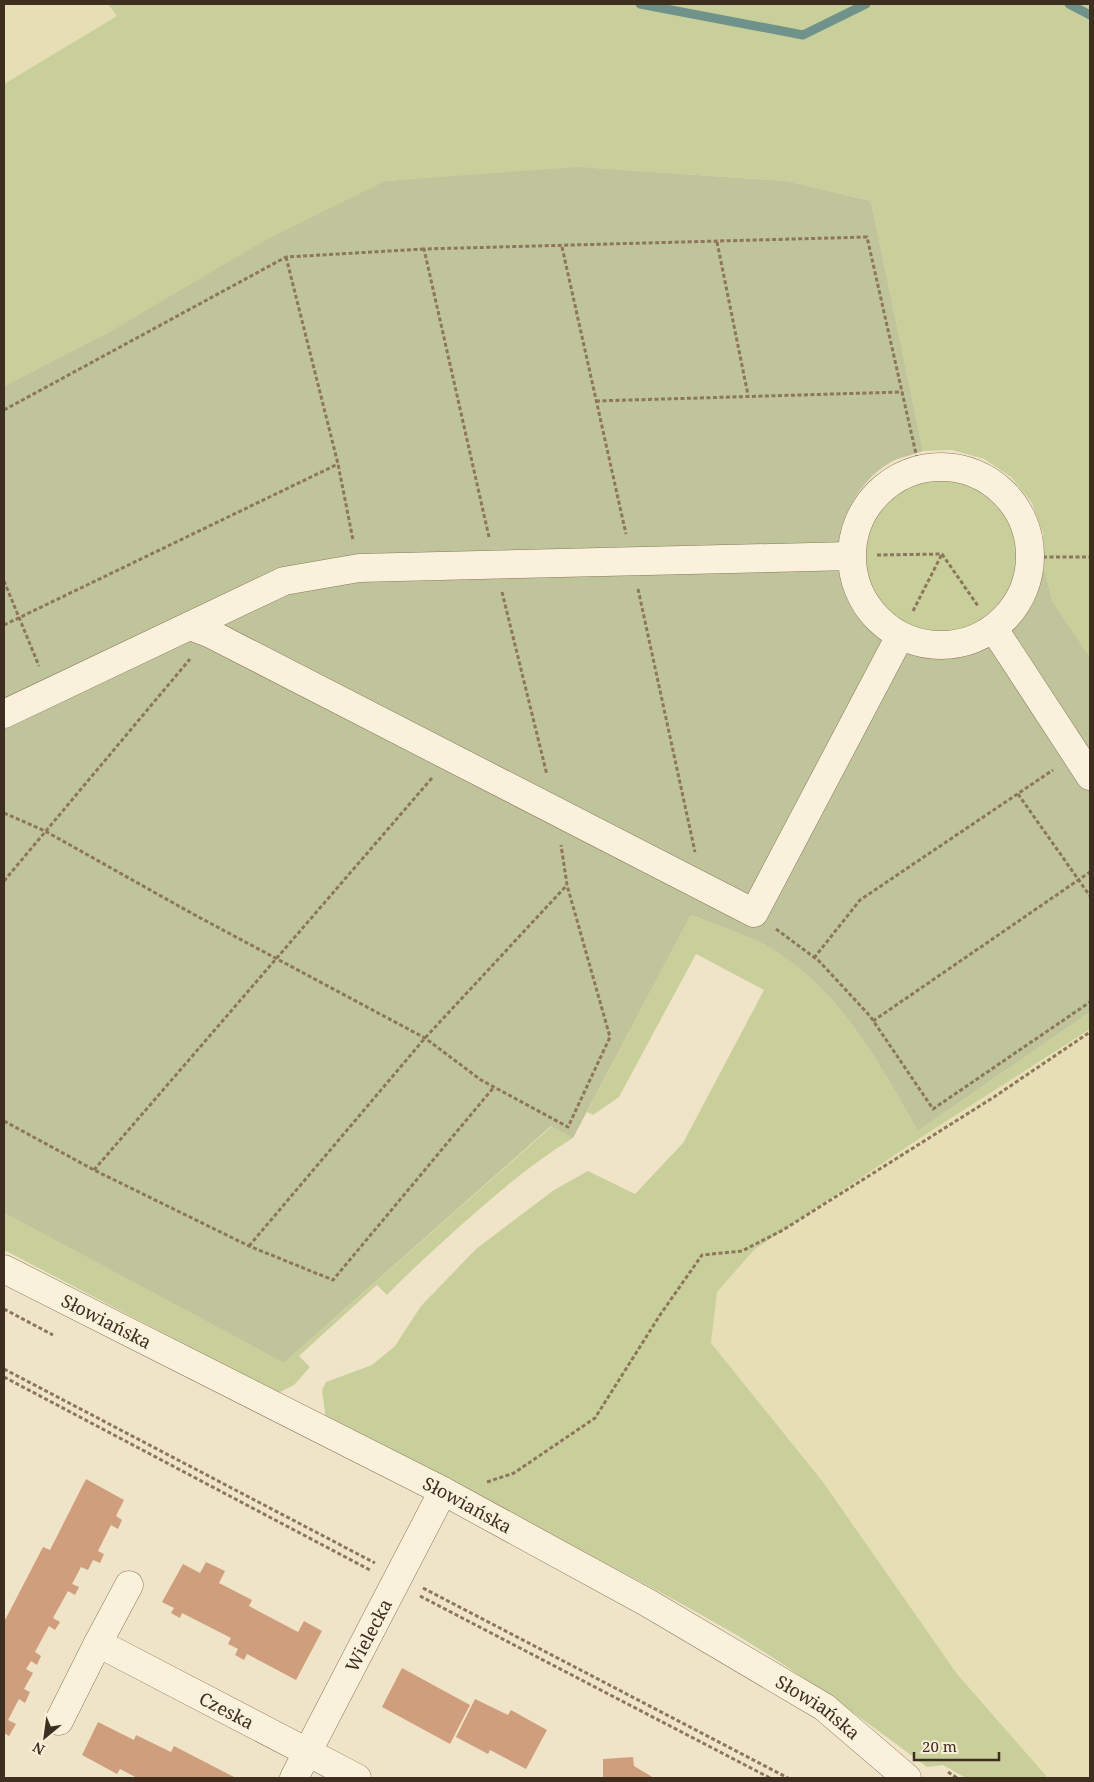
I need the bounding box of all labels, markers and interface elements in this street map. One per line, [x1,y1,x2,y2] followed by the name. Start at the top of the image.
[58,1288,156,1354] street label: Słowiańska
[419,1471,516,1538] street label: Słowiańska
[339,1595,397,1676] street label: Wielecka
[771,1669,865,1745] street label: Słowiańska
[195,1686,258,1734] street label: Czeska
[20,1712,70,1762] north arrow
[914,1730,999,1762] scale bar
[922,1736,957,1756] text: 20 m
[29,1738,48,1760] text: N

